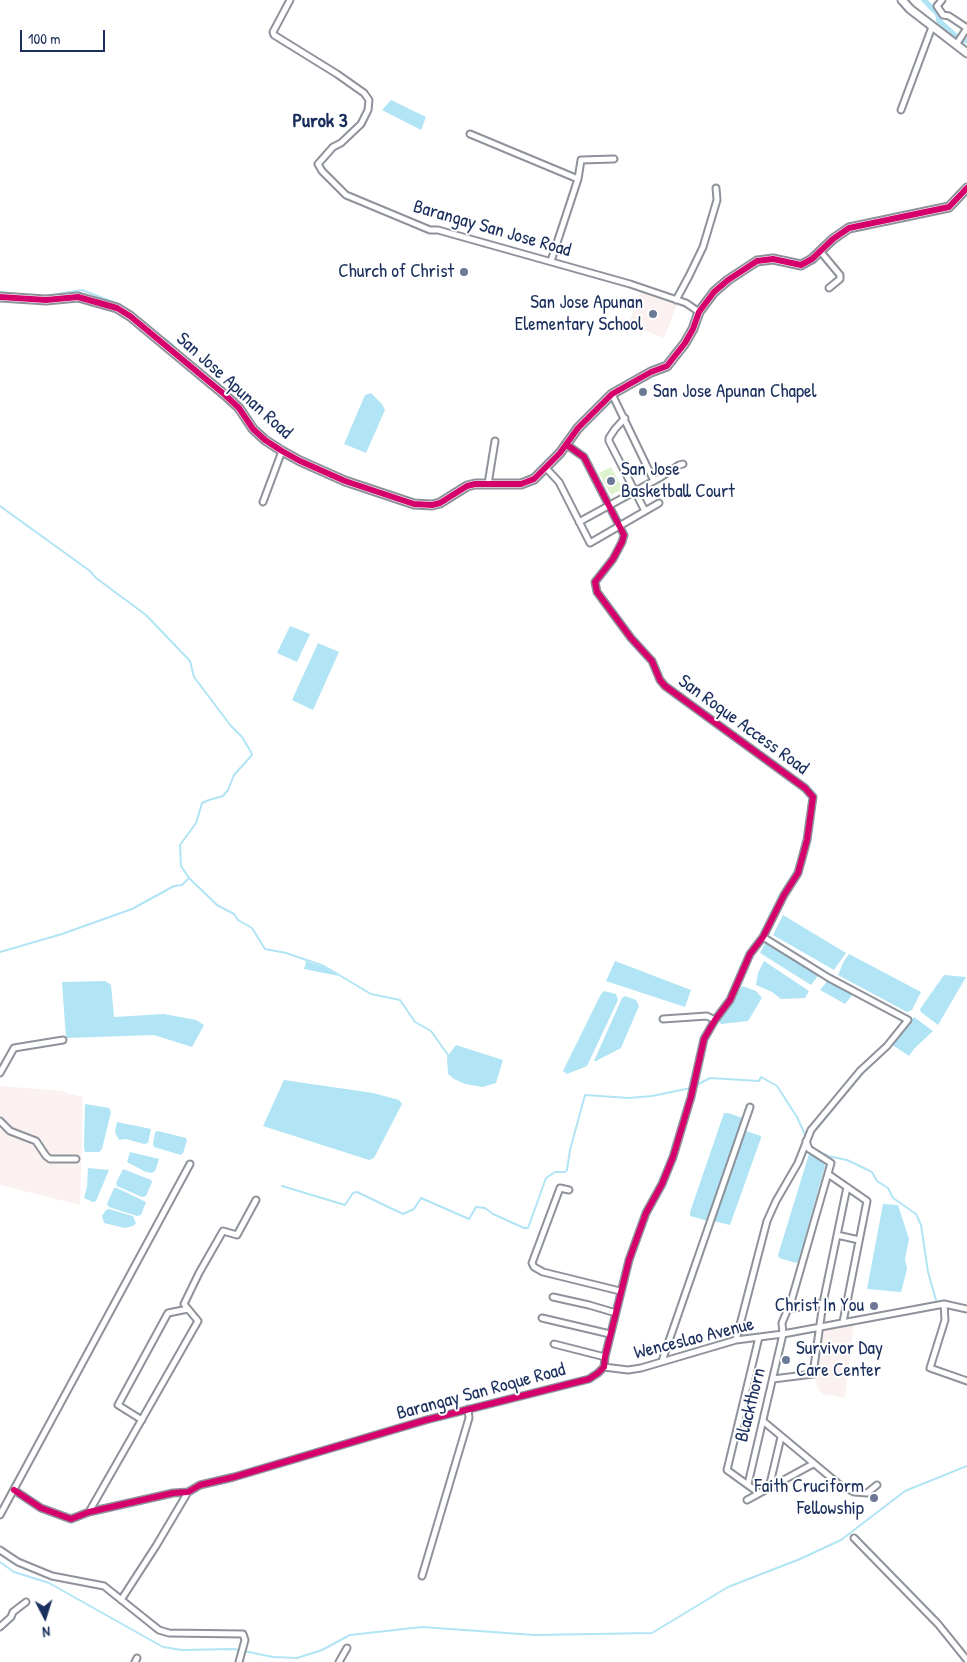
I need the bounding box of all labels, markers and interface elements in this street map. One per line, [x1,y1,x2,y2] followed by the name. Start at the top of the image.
[22,20,108,52] scale bar
[28,28,61,49] text: 100 m
[292,110,348,134] district label: Purok 3
[411,196,573,262] street label: Barangay San Jose Road
[338,261,454,283] place label: Church of Christ
[458,266,470,278] marker: Church of Christ
[515,292,643,336] place label: San Jose Apunan Elementary School
[647,308,659,320] marker: San Jose Apunan Elementary School
[171,328,297,444] street label: San Jose Apunan Road
[653,381,817,403] place label: San Jose Apunan Chapel
[637,386,649,398] marker: San Jose Apunan Chapel
[621,459,735,503] place label: San Jose Basketball Court
[605,475,617,487] marker: San Jose Basketball Court
[673,670,813,780] street label: San Roque Access Road
[775,1295,864,1317] place label: Christ In You
[868,1300,880,1312] marker: Christ In You
[632,1313,756,1365] street label: Wenceslao Avenue
[796,1338,883,1382] place label: Survivor Day Care Center
[780,1354,792,1366] marker: Survivor Day Care Center
[394,1359,568,1425] street label: Barangay San Roque Road
[731,1366,771,1444] street label: Blackthorn
[755,1476,864,1520] place label: Faith Cruciform Fellowship
[868,1492,880,1504] marker: Faith Cruciform Fellowship
[20,1592,70,1642] north arrow
[42,1623,51,1642] text: N

